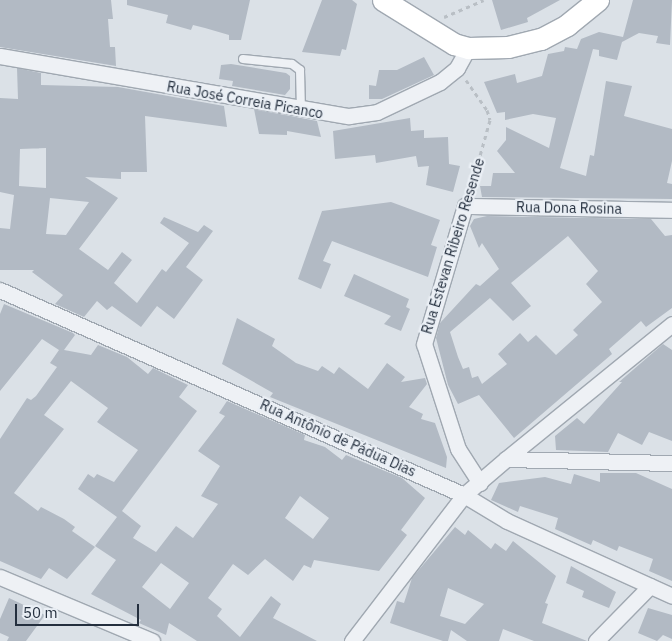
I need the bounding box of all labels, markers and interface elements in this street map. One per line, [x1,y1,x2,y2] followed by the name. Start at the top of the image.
[166,78,324,122] street label: Rua José Correia Picanco
[418,156,488,336] street label: Rua Estevan Ribeiro Resende
[516,199,622,217] street label: Rua Dona Rosina
[257,396,419,480] street label: Rua Antônio de Pádua Dias
[18,594,141,626] scale bar
[23,603,58,622] text: 50 m

